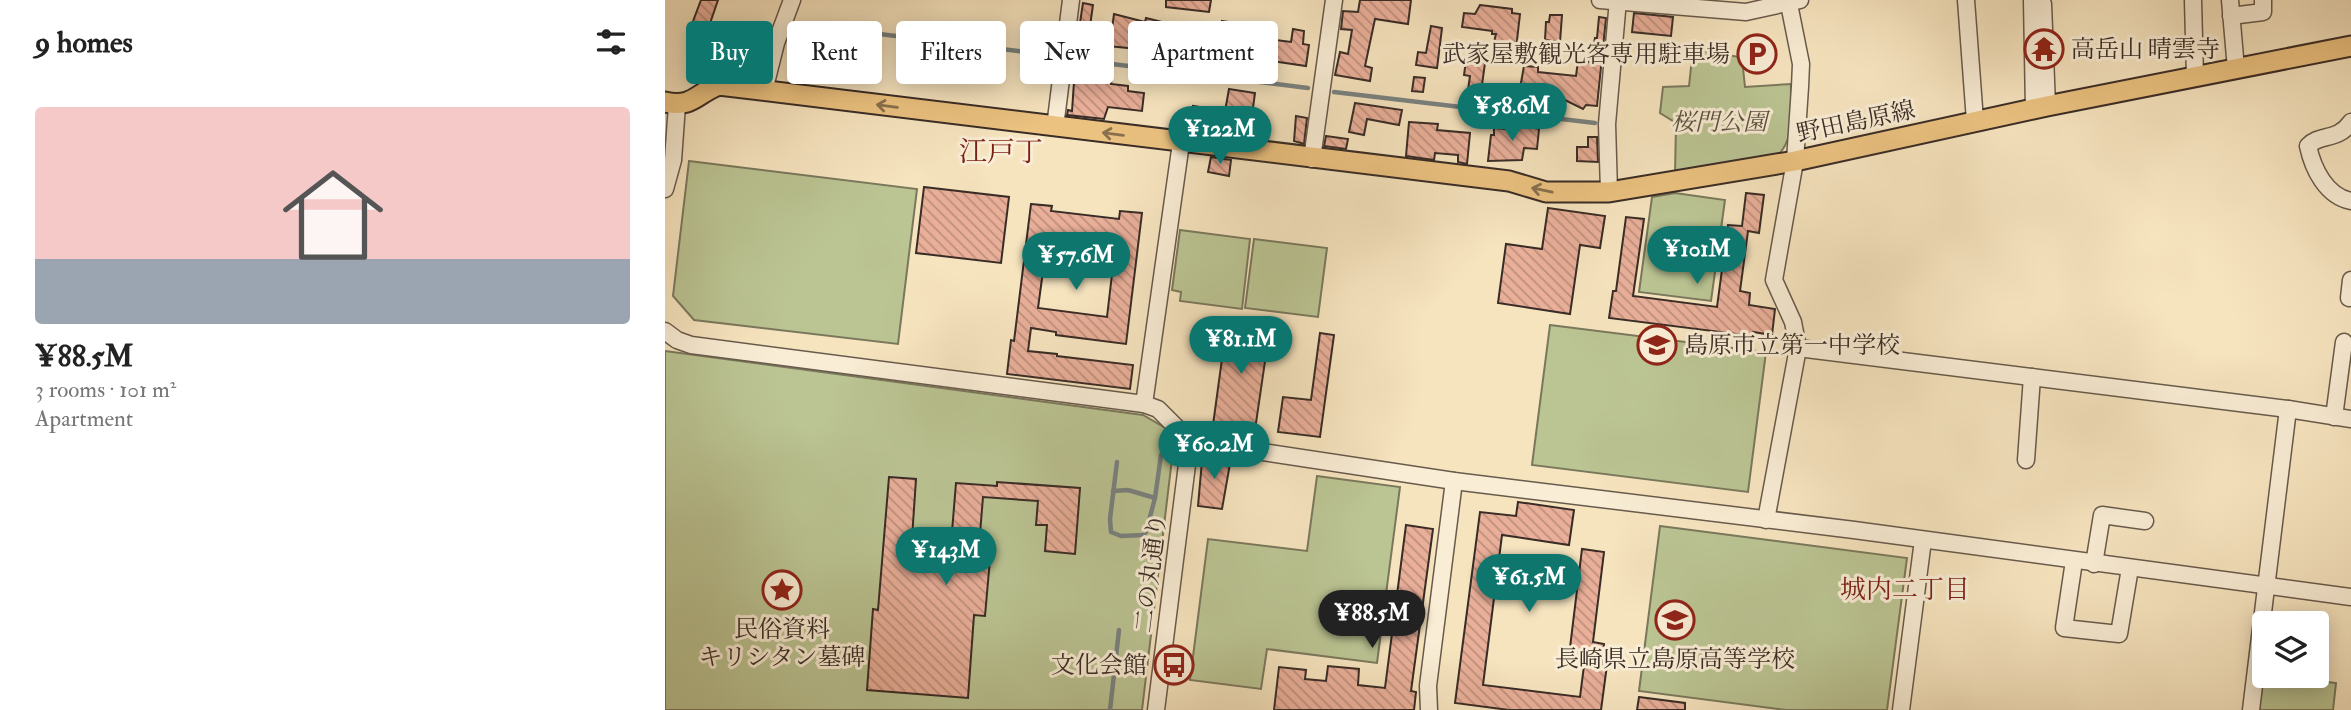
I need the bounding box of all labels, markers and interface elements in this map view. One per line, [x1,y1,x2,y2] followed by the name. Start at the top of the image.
[686,21,773,84] chip: Buy
[787,21,882,84] chip: Rent
[896,21,1006,84] chip: Filters
[1020,21,1114,84] chip: New
[1128,21,1278,84] chip: Apartment
[592,23,630,61] icon: filters
[35,24,133,61] text: 9 homes
[2023,28,2065,70] temple icon: 高岳山 晴雲寺
[1736,33,1778,75] parking icon: 武家屋敷観光客専用駐車場
[2071,34,2220,65] place label: 高岳山 晴雲寺
[1442,39,1730,70] place label: 武家屋敷観光客専用駐車場
[1455,83,1569,143] pin: ¥58.6M
[1474,91,1550,120] text: ¥58.6M
[1794,94,1918,150] street label: 野田島原線
[876,100,899,113] one-way arrow
[1171,106,1269,166] pin: ¥122M
[1671,107,1771,138] park label: 桜門公園
[1184,114,1256,143] text: ¥122M
[1102,128,1125,141] one-way arrow
[959,135,1043,170] district label: 江戸丁
[270,152,396,278] icon: home
[1531,183,1553,196] one-way arrow
[1648,226,1746,286] pin: ¥101M
[1019,232,1133,292] pin: ¥57.6M
[1663,234,1731,263] text: ¥101M
[1038,240,1114,269] text: ¥57.6M
[1184,316,1298,376] pin: ¥81.1M
[1205,324,1277,353] text: ¥81.1M
[1636,324,1678,366] school or university icon: 島原市立第一中学校
[1684,330,1900,361] place label: 島原市立第一中学校
[35,338,133,375] text: ¥88.5M
[35,375,176,404] text: 3 rooms · 101 m²
[35,404,133,433] text: Apartment
[1157,421,1271,481] pin: ¥60.2M
[1174,429,1254,458] text: ¥60.2M
[1128,512,1174,634] street label: 二の丸通り
[897,528,995,587] pin: ¥143M
[912,535,980,564] text: ¥143M
[1472,554,1586,614] pin: ¥61.5M
[1492,562,1566,591] text: ¥61.5M
[761,569,803,611] place icon: 民俗資料 キリシタン墓碑
[1840,574,1970,606] district label: 城内二丁目
[1315,590,1429,650] pin: ¥88.5M
[1334,598,1410,627] text: ¥88.5M
[1654,599,1696,641] school or university icon: 長崎県立島原高等学校
[2252,611,2329,688] map controls
[2252,611,2329,688] button: layers
[698,614,866,673] place label: 民俗資料 キリシタン墓碑
[1153,644,1195,686] bus stop icon: 文化会館
[1555,644,1795,675] place label: 長崎県立島原高等学校
[1051,650,1147,681] place label: 文化会館

